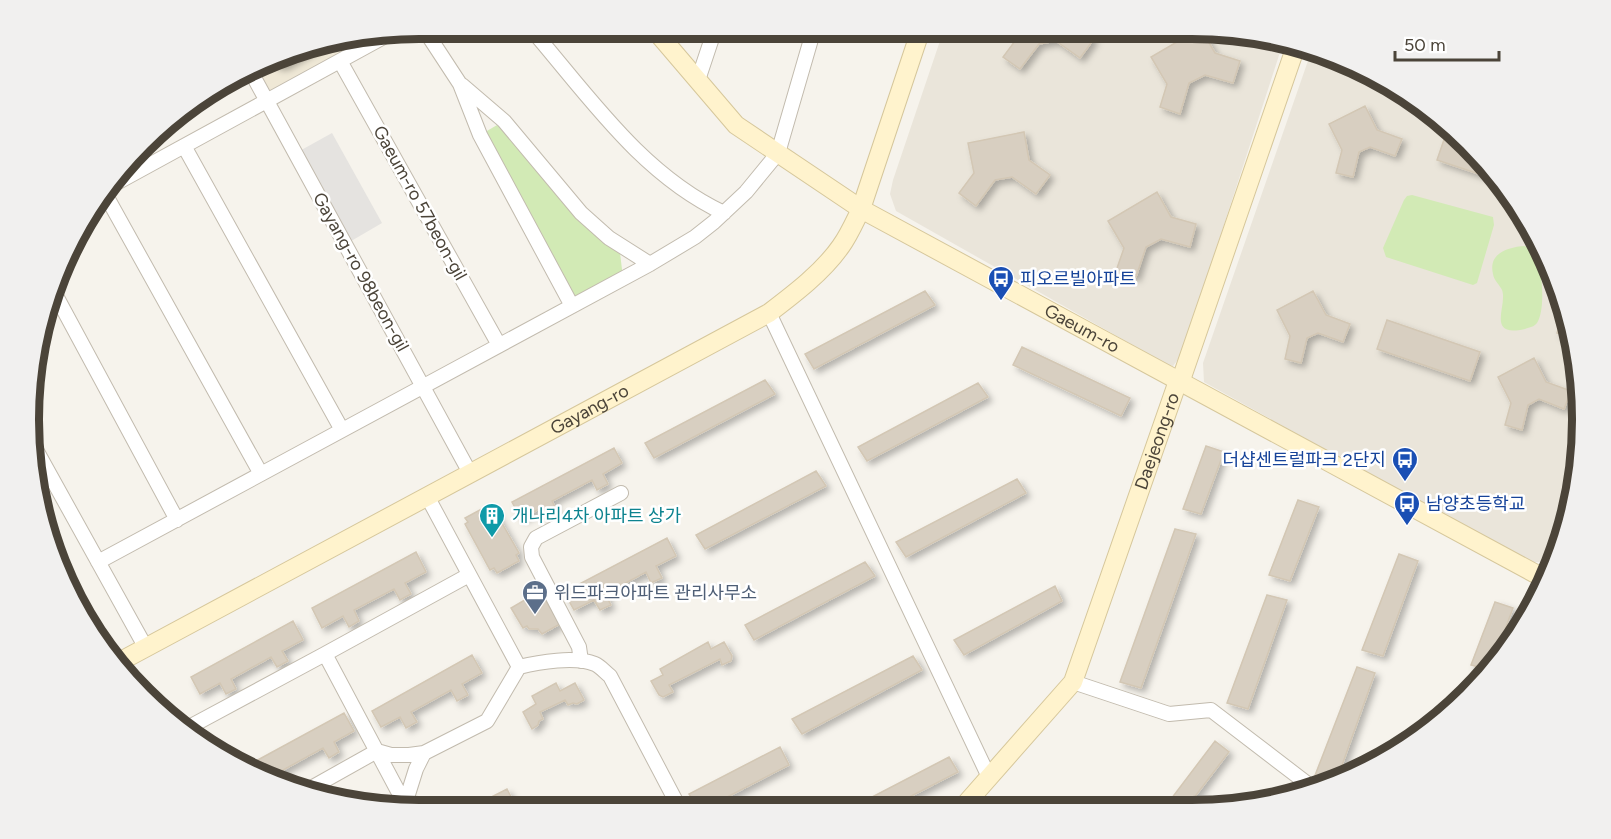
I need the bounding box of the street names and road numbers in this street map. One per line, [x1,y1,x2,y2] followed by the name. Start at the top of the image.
[368,122,472,284] street label: Gaeum-ro 57beon-gil
[308,189,414,355] street label: Gayang-ro 98beon-gil
[1041,299,1123,358] street label: Gaeum-ro
[546,379,633,439] street label: Gayang-ro
[1130,390,1184,493] street label: Daejeong-ro

